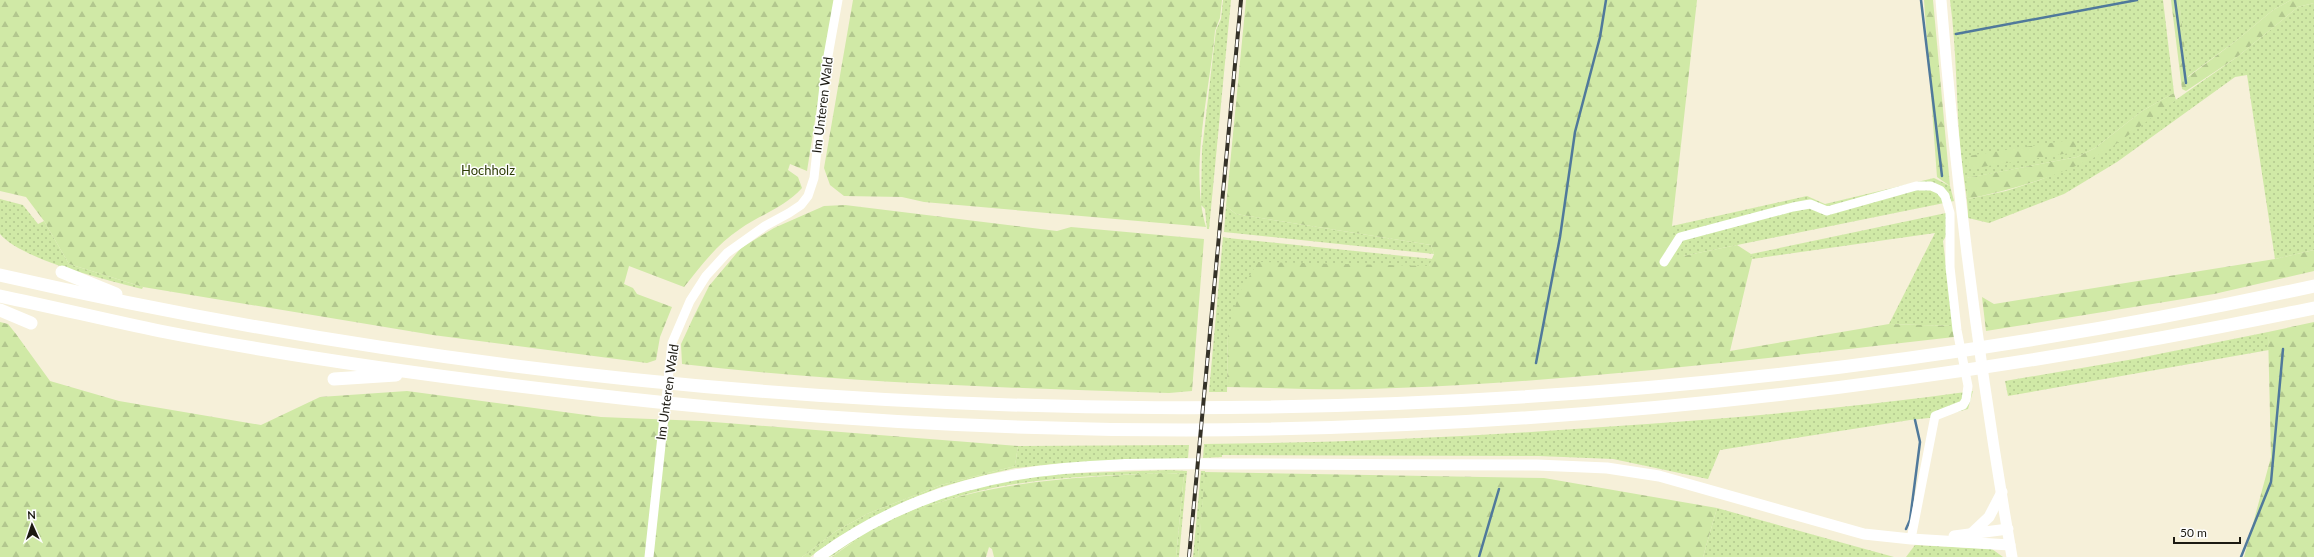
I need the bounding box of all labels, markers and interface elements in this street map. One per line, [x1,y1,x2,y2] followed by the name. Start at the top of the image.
[808,56,836,154] street label: Im Unteren Wald
[461,162,515,178] park label: Hochholz
[652,343,682,441] street label: Im Unteren Wald
[12,505,52,545] north arrow
[27,508,36,521] text: N
[2174,519,2240,545] scale bar
[2180,525,2207,540] text: 50 m

